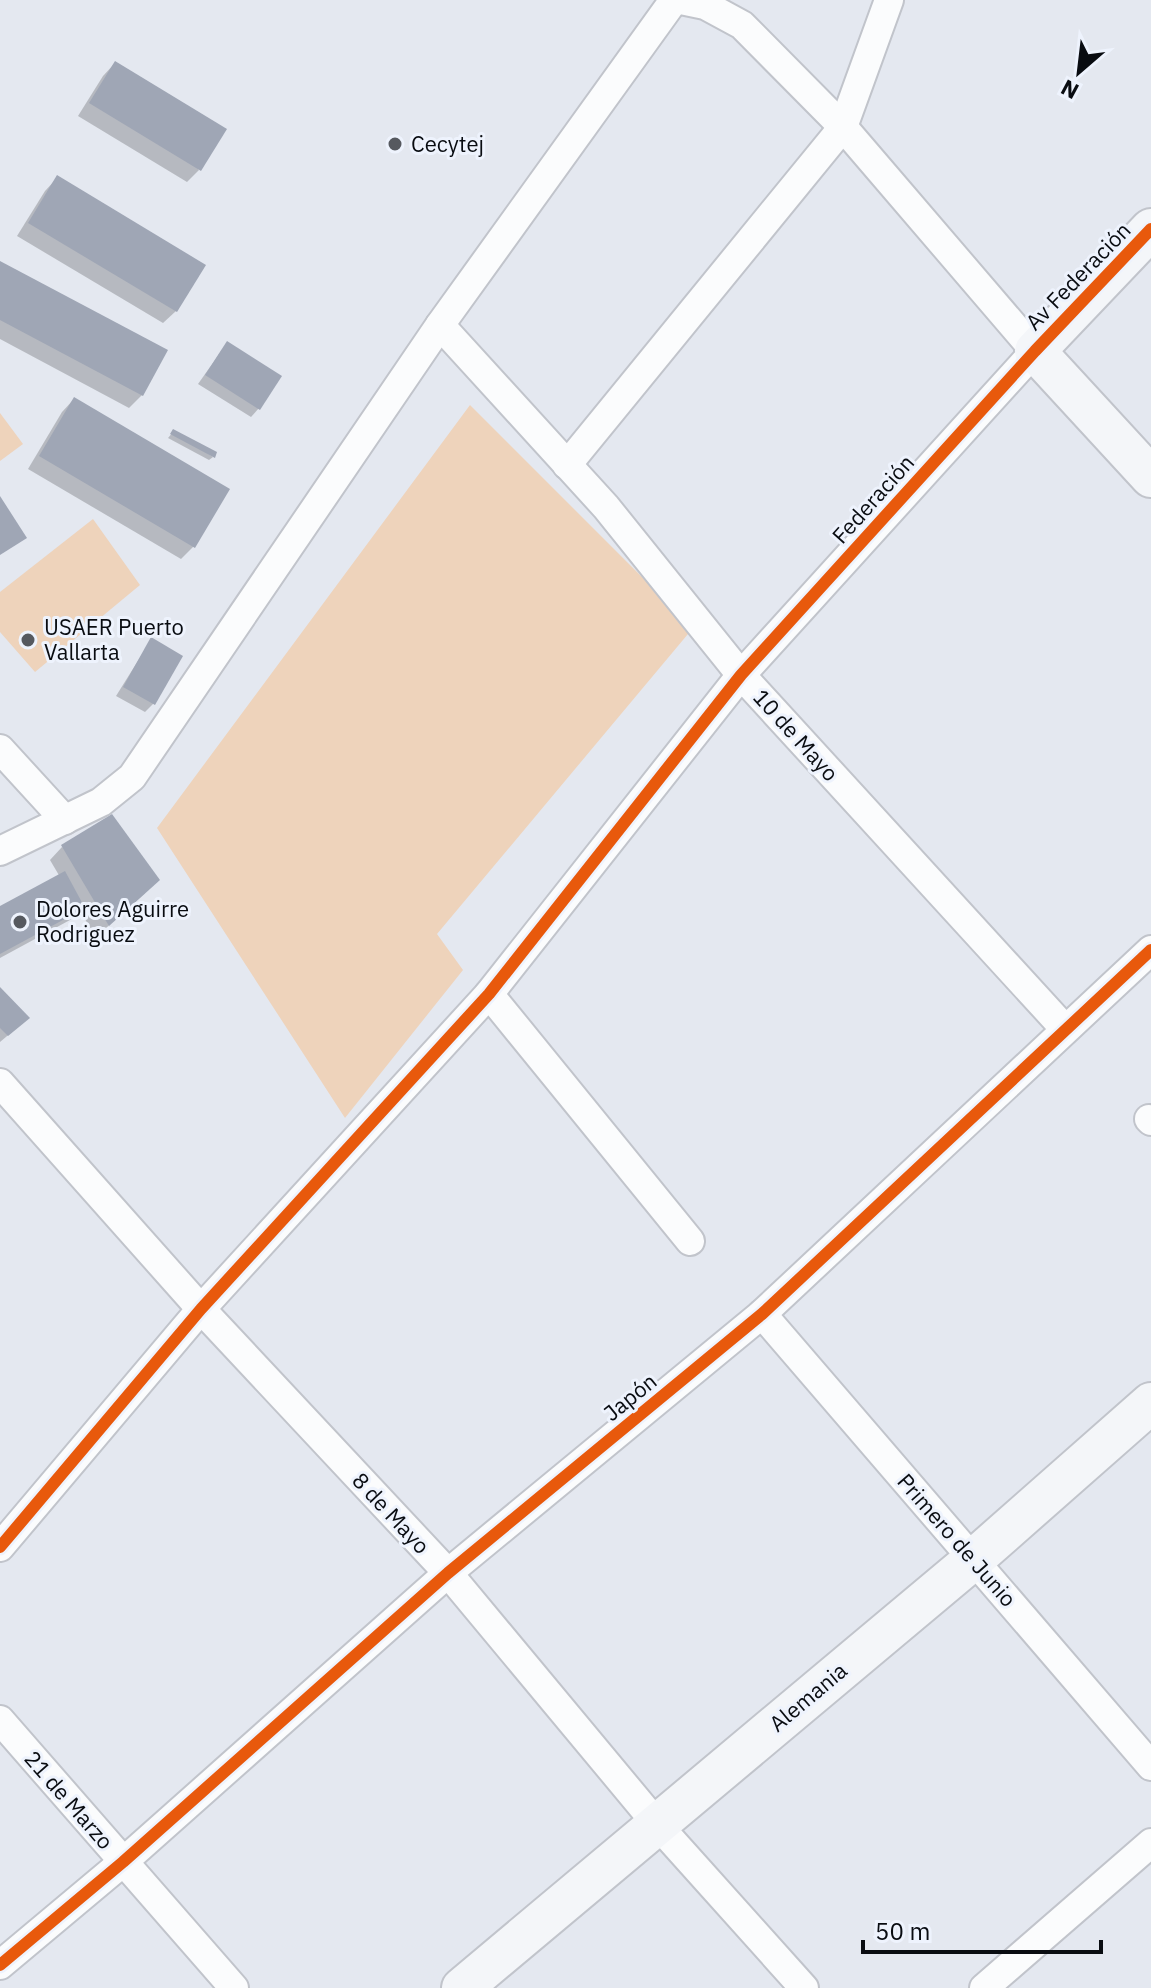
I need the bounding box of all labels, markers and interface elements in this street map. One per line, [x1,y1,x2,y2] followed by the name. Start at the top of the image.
[1039,32,1119,112] north arrow
[1056,74,1083,107] text: N
[411,129,484,158] place label: Cecytej
[386,135,404,153] marker: Cecytej
[1019,215,1137,336] street label: Av Federación
[825,448,920,549] street label: Federación
[44,612,184,666] place label: USAER Puerto Vallarta
[19,631,37,649] marker: USAER Puerto Vallarta
[747,682,845,787] street label: 10 de Mayo
[36,894,189,948] place label: Dolores Aguirre Rodriguez
[11,913,29,931] marker: Dolores Aguirre Rodriguez
[597,1366,662,1427] street label: Japón
[346,1466,436,1560] street label: 8 de Mayo
[891,1467,1023,1612] street label: Primero de Junio
[763,1656,853,1738] street label: Alemania
[19,1744,120,1855] street label: 21 de Marzo
[863,1904,1101,1954] scale bar
[875,1915,930,1947] text: 50 m

